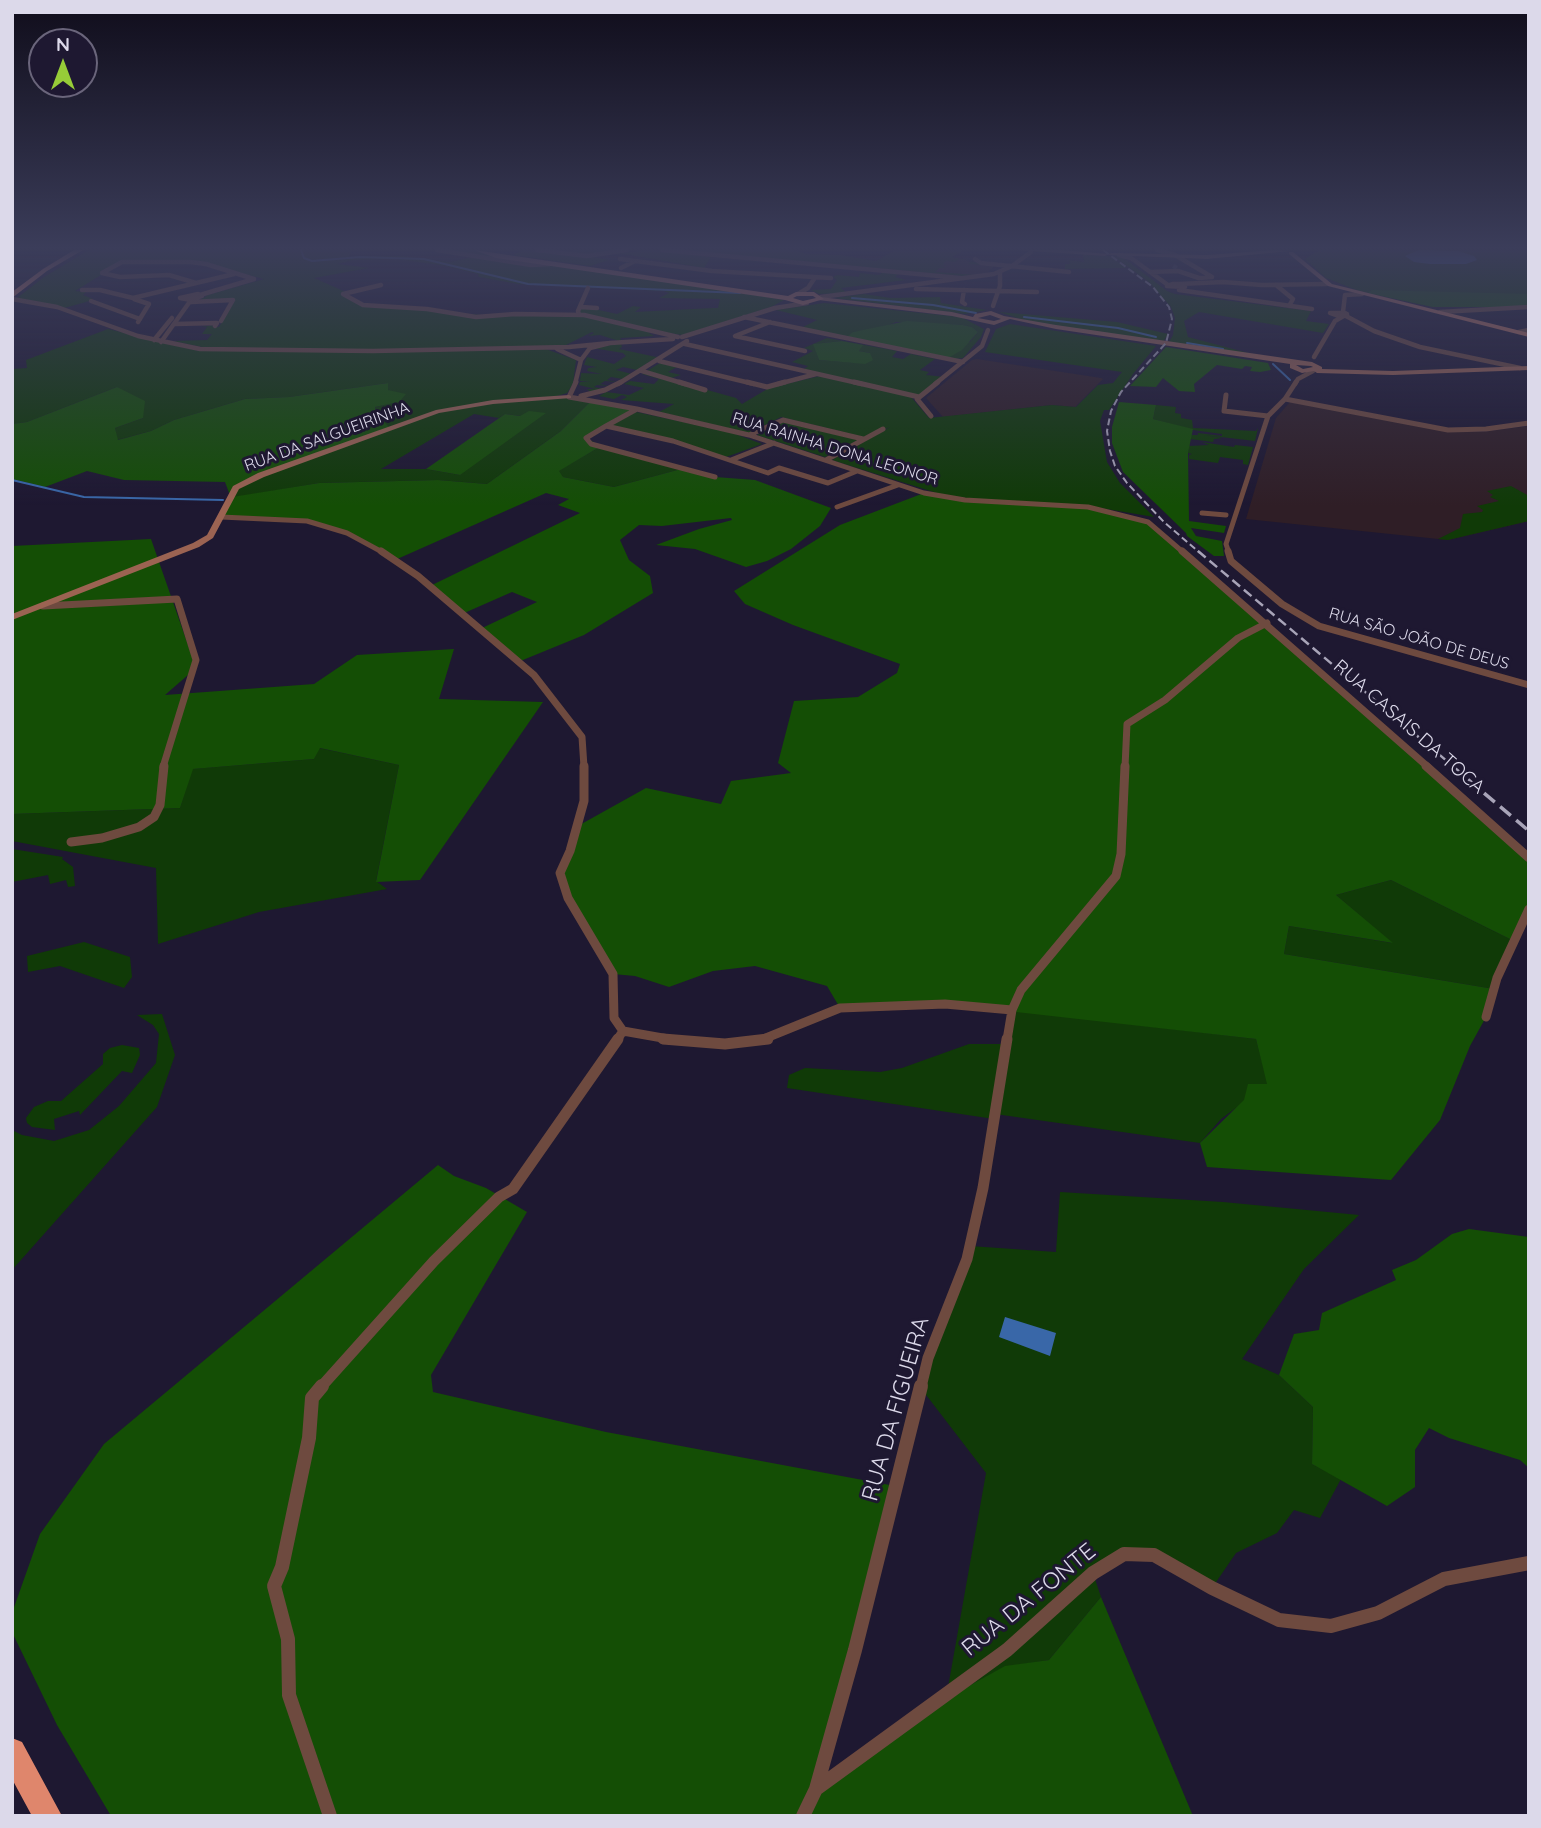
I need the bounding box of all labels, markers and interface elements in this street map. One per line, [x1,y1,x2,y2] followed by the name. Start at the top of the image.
[28,28,98,98] north arrow
[56,32,70,56] text: N
[242,398,412,476] street label: RUA DA SALGUEIRINHA
[730,409,940,489] street label: RUA RAINHA DONA LEONOR
[1327,604,1511,674] street label: RUA SÃO JOÃO DE DEUS
[1329,655,1489,799] street label: RUA CASAIS DA TOCA
[856,1314,936,1504] street label: RUA DA FIGUEIRA
[956,1538,1102,1662] street label: RUA DA FONTE

